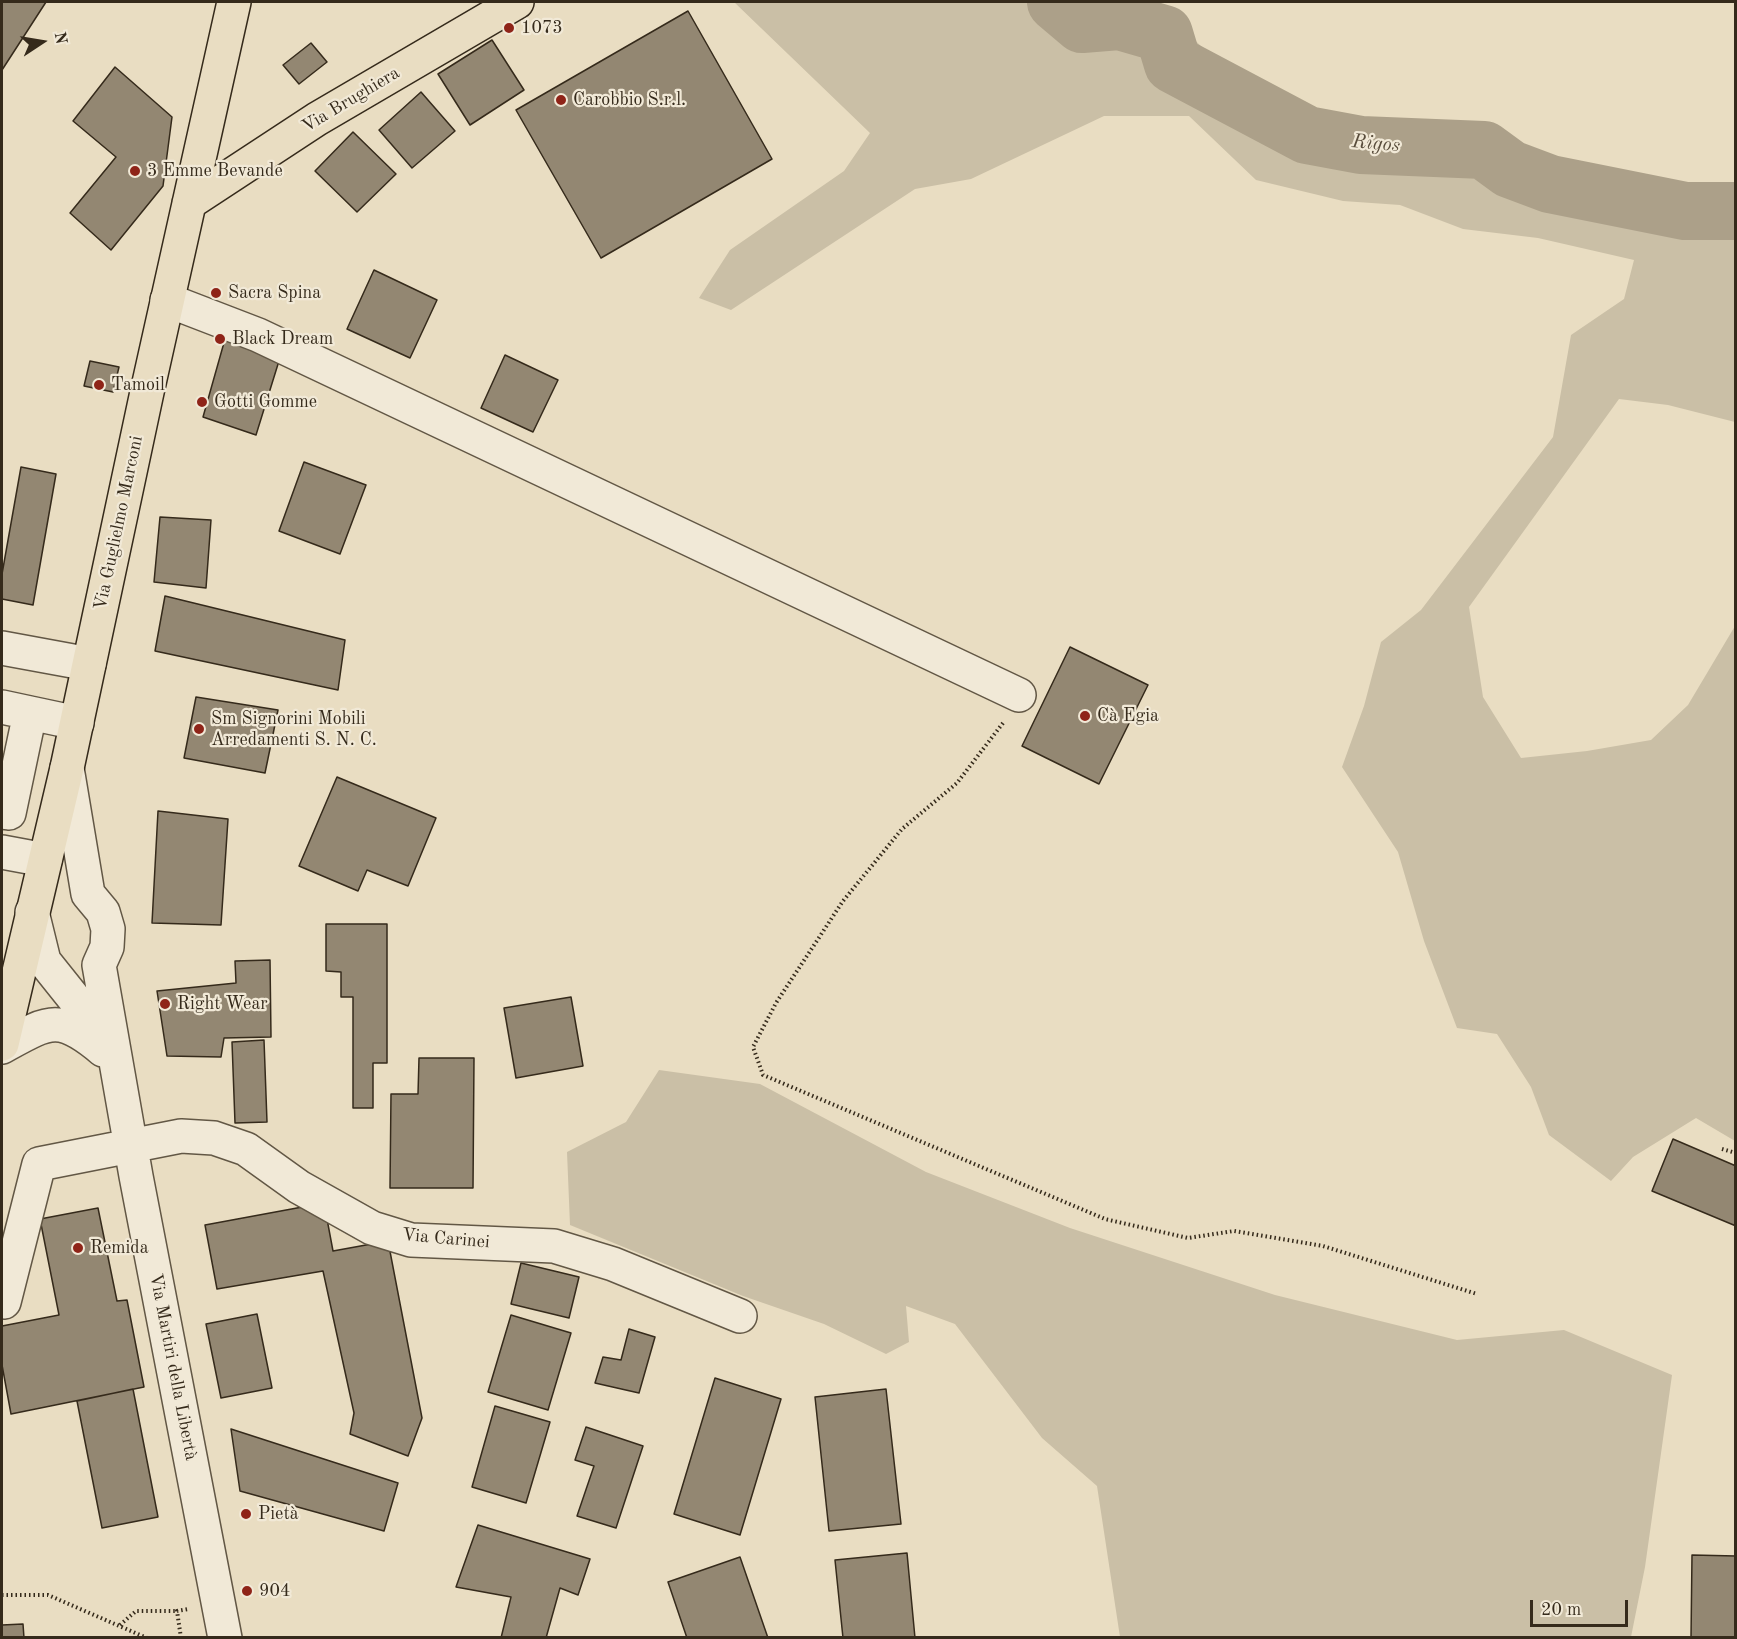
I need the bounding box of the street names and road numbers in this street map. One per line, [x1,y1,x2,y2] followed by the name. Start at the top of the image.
[298,62,404,138] street label: Via Brughiera
[90,434,148,612] street label: Via Guglielmo Marconi
[401,1224,491,1254] street label: Via Carinei
[144,1272,202,1462] street label: Via Martiri della Libertà

